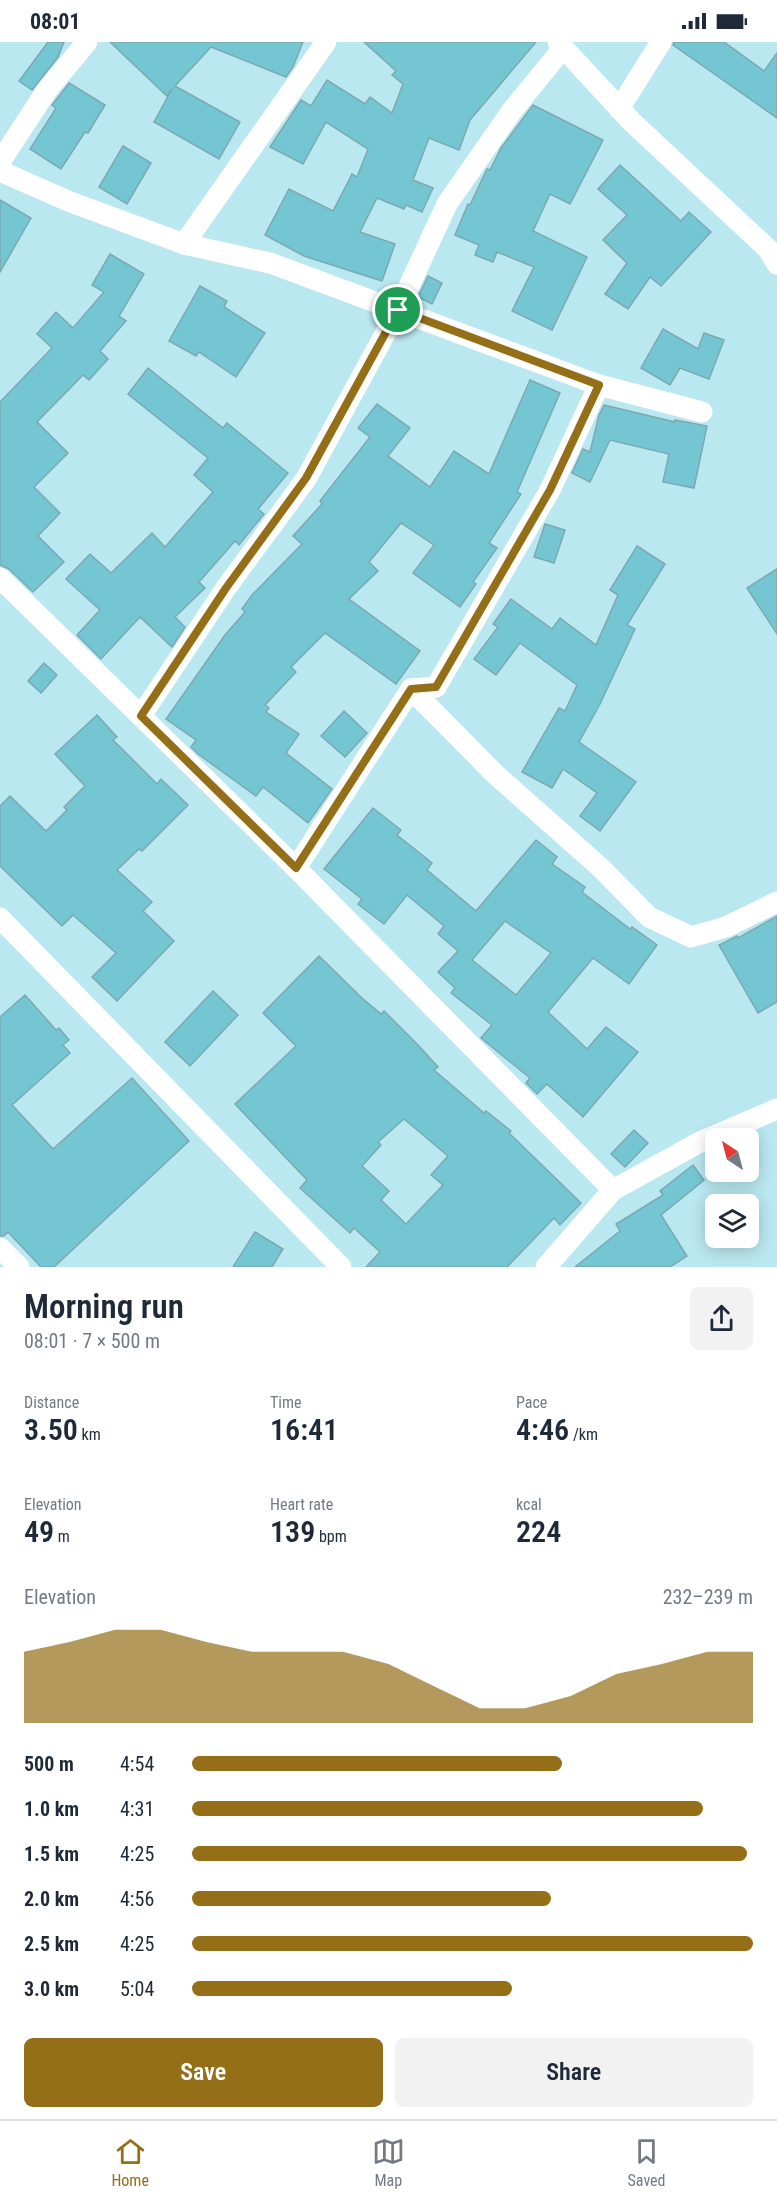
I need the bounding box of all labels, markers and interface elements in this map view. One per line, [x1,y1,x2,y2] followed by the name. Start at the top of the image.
[30,9,81,34] text: 08:01
[372,284,423,335] pin
[381,293,414,326] icon: arrive
[705,1128,759,1182] north arrow
[705,1128,759,1248] map controls
[705,1194,759,1248] button: layers
[24,1287,184,1326] text: Morning run
[690,1287,753,1350] button: share
[24,1329,160,1353] text: 08:01 · 7 × 500 m
[24,1393,79,1412] text: Distance
[270,1393,302,1412] text: Time
[516,1393,547,1412] text: Pace
[24,1412,78,1447] text: 3.50
[270,1412,338,1447] text: 16:41
[516,1412,569,1447] text: 4:46
[78,1425,101,1444] text: km
[569,1425,598,1444] text: /km
[24,1495,82,1514] text: Elevation
[270,1495,333,1514] text: Heart rate
[516,1495,542,1514] text: kcal
[24,1514,54,1549] text: 49
[270,1514,315,1549] text: 139
[516,1514,561,1549] text: 224
[54,1527,70,1546] text: m
[315,1527,347,1546] text: bpm
[24,1585,96,1609] text: Elevation
[663,1585,753,1609] text: 232–239 m
[24,1752,74,1776] text: 500 m
[120,1752,154,1776] text: 4:54
[24,1797,79,1821] text: 1.0 km
[120,1797,154,1821] text: 4:31
[24,1842,79,1866] text: 1.5 km
[120,1842,154,1866] text: 4:25
[24,1887,79,1911] text: 2.0 km
[120,1887,154,1911] text: 4:56
[24,1932,79,1956] text: 2.5 km
[120,1932,154,1956] text: 4:25
[24,1977,79,2001] text: 3.0 km
[120,1977,154,2001] text: 5:04
[24,2038,383,2107] button: Save
[395,2038,753,2107] button: Share
[111,2135,149,2190] tab: Home
[372,2135,405,2190] tab: Map
[628,2135,666,2190] tab: Saved

